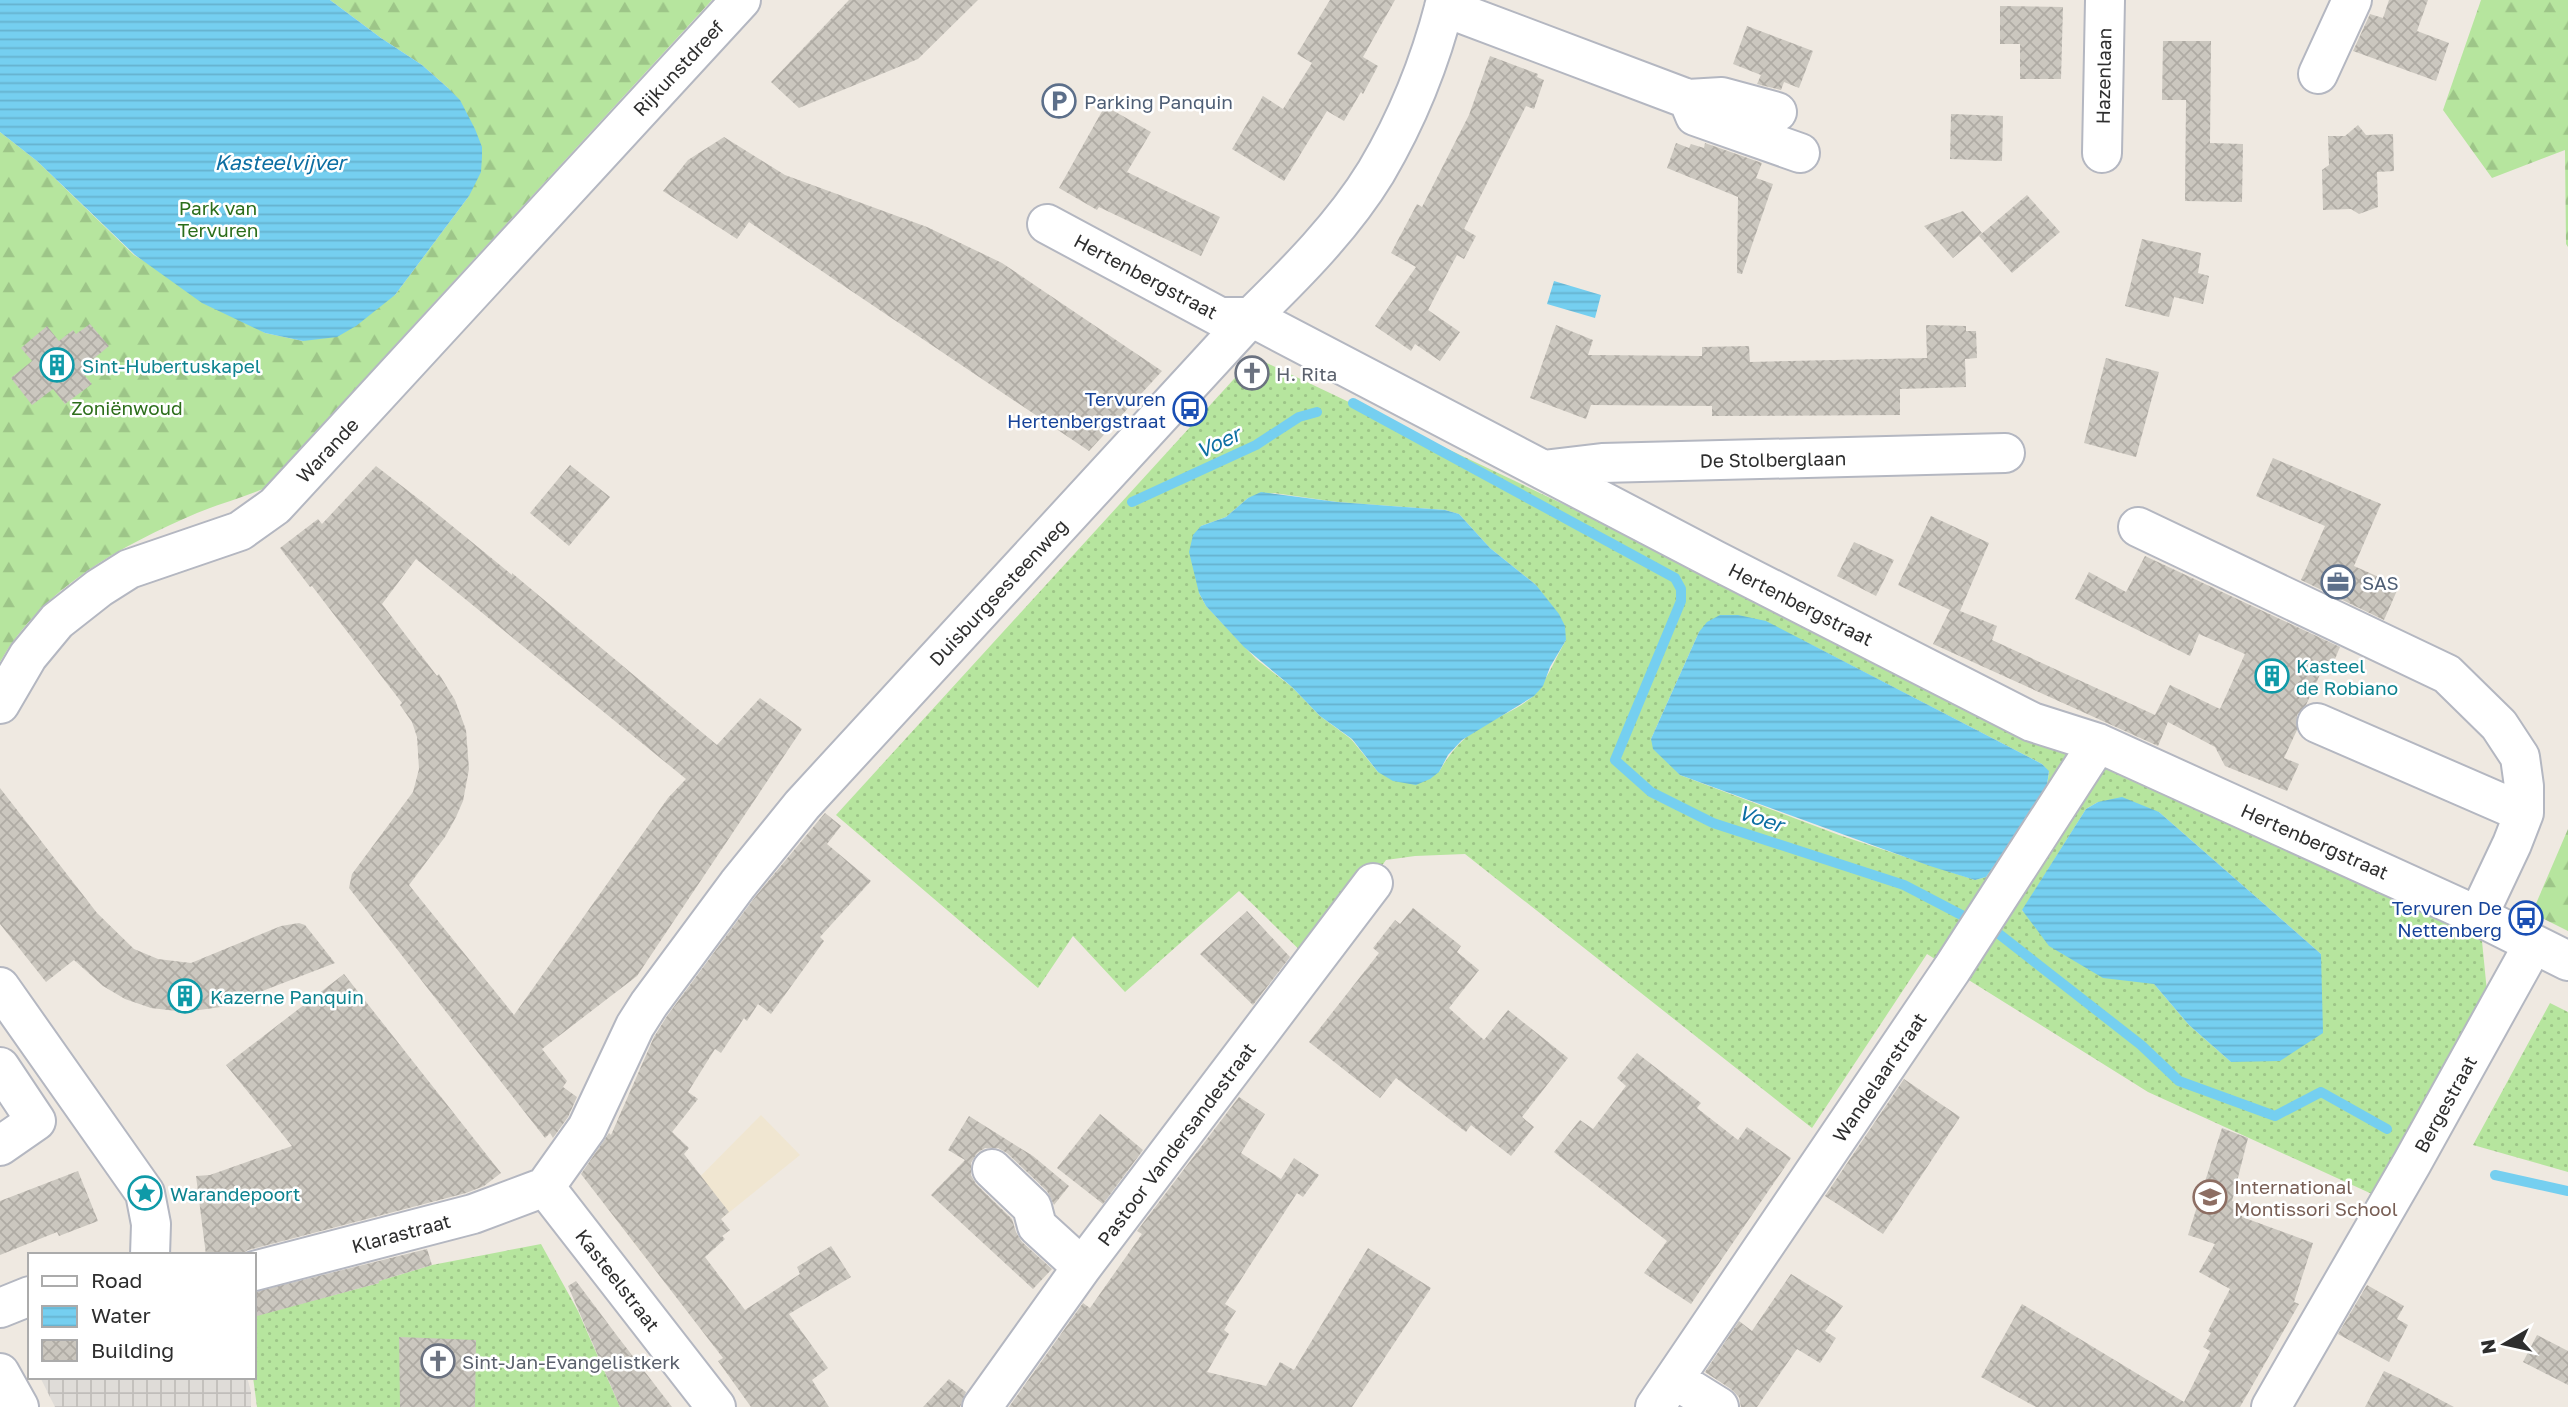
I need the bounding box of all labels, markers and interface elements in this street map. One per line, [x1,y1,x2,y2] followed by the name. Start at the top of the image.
[628,15,728,121] street label: Rijkunstdreef
[2091,27,2115,125] street label: Hazenlaan
[1040,82,1078,120] parking icon: Parking Panquin
[1084,90,1233,113] place label: Parking Panquin
[214,149,348,175] water label: Kasteelvijver
[177,196,259,241] park label: Park van Tervuren
[1070,229,1222,323] street label: Hertenbergstraat
[38,346,76,384] building icon: Sint-Hubertuskapel
[82,354,261,377] place label: Sint-Hubertuskapel
[1233,354,1271,392] church icon: H. Rita
[1276,362,1337,385] place label: H. Rita
[1007,387,1166,432] place label: Tervuren Hertenbergstraat
[1171,390,1209,428] bus stop icon: Tervuren Hertenbergstraat
[71,396,183,419] park label: Zoniënwoud
[291,413,363,487] street label: Warande
[1192,419,1247,463] water label: Voer
[1699,446,1847,472] street label: De Stolberglaan
[924,514,1072,670] street label: Duisburgsesteenweg
[1725,558,1877,650] street label: Hertenbergstraat
[2319,563,2357,601] office icon: SAS
[2362,571,2399,594] place label: SAS
[2296,654,2398,699] place label: Kasteel de Robiano
[2253,657,2291,695] building icon: Kasteel de Robiano
[2238,798,2392,884] street label: Hertenbergstraat
[1735,799,1789,838] water label: Voer
[2392,896,2502,941] place label: Tervuren De Nettenberg
[2507,899,2545,937] bus stop icon: Tervuren De Nettenberg
[166,977,204,1015] building icon: Kazerne Panquin
[210,985,364,1008] place label: Kazerne Panquin
[1827,1008,1931,1146] street label: Wandelaarstraat
[1092,1038,1260,1250] street label: Pastoor Vandersandestraat
[2409,1051,2481,1157] street label: Bergestraat
[126,1174,164,1212] place icon: Warandepoort
[2234,1175,2398,1220] place label: International Montissori School
[2191,1178,2229,1216] school or university icon: International Montissori School
[170,1182,300,1205] place label: Warandepoort
[349,1209,453,1257] street label: Klarastraat
[571,1224,665,1336] street label: Kasteelstraat
[28,1253,256,1379] legend
[91,1267,142,1293] text: Road
[91,1302,151,1328] text: Water
[2470,1309,2540,1379] north arrow
[91,1337,174,1363] text: Building
[2475,1338,2500,1356] text: N
[419,1342,457,1380] church icon: Sint-Jan-Evangelistkerk
[462,1350,681,1373] place label: Sint-Jan-Evangelistkerk

